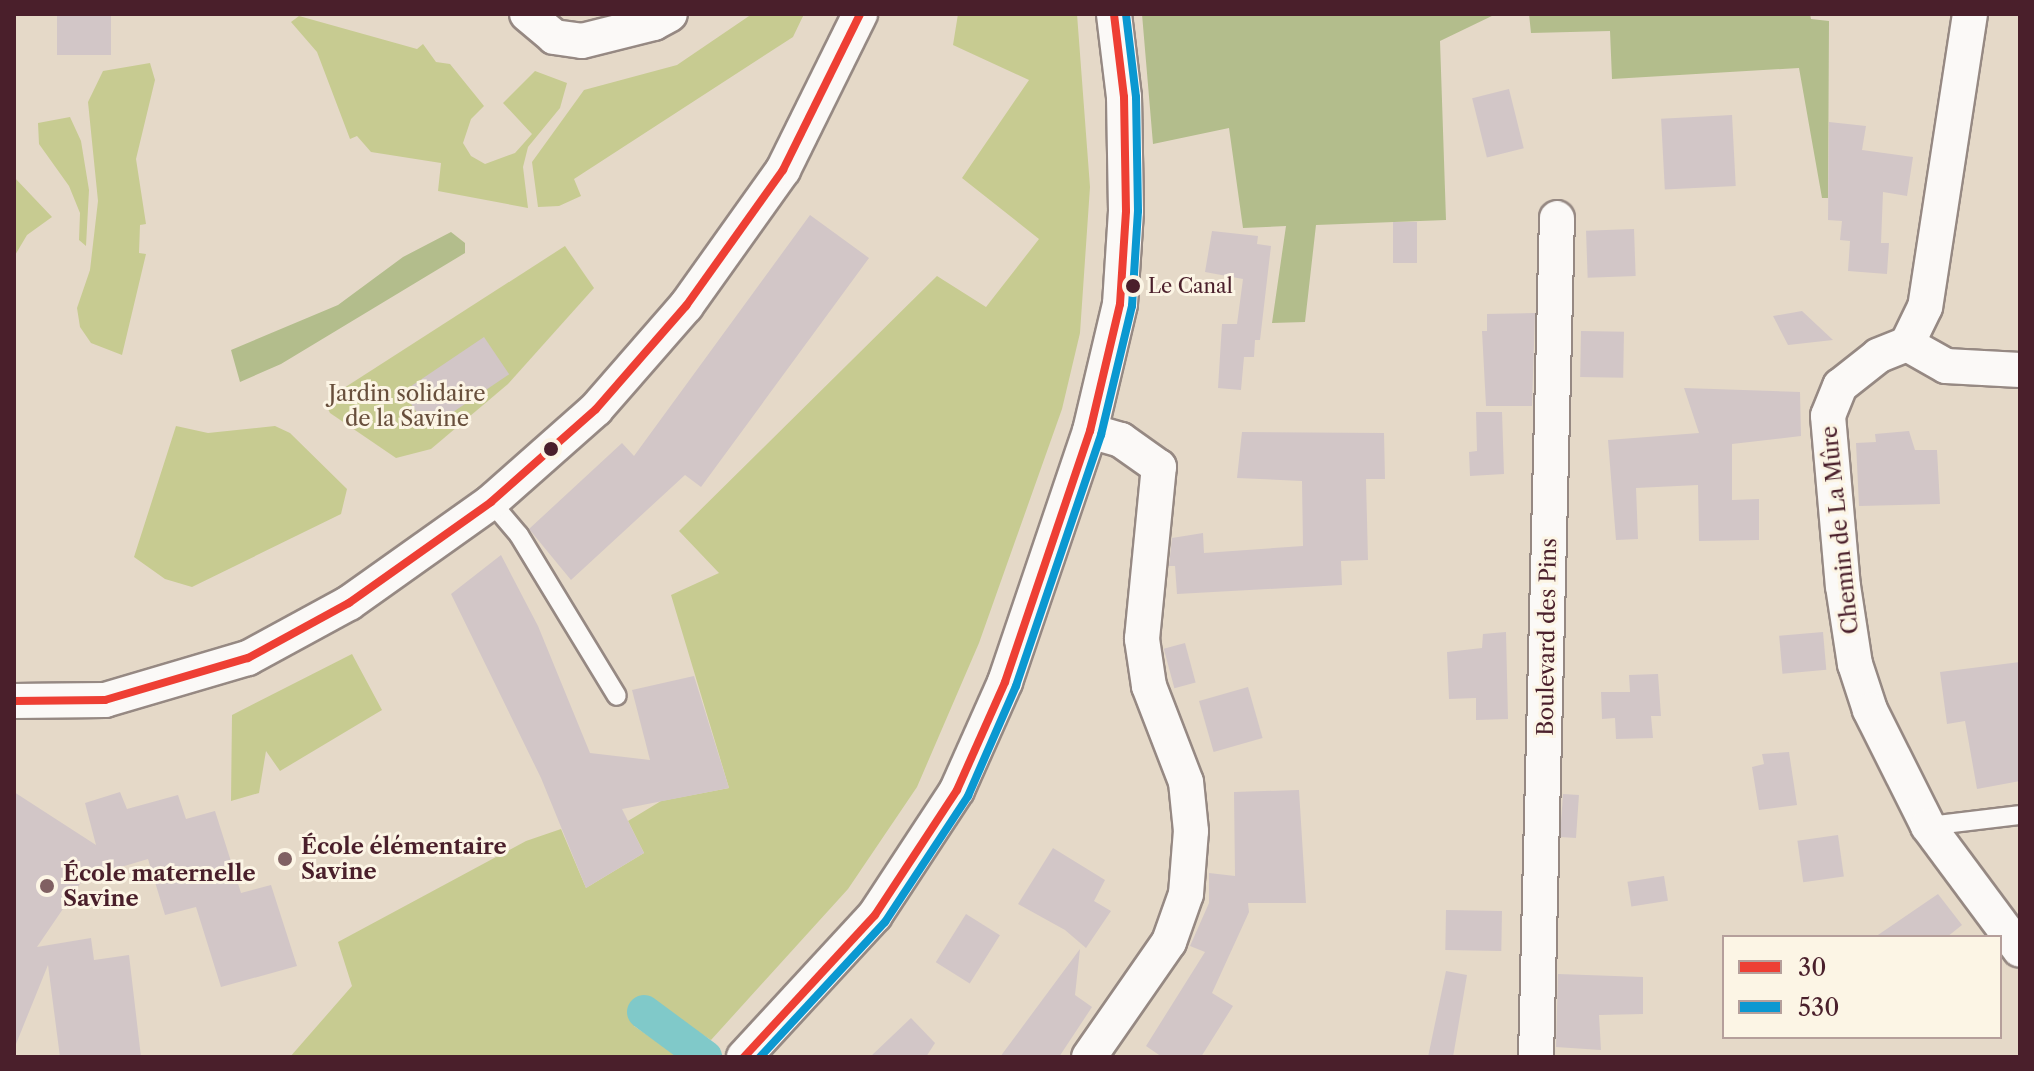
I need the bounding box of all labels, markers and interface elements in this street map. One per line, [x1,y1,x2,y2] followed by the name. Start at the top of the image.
[1148,274,1233,298] place label: Le Canal
[1125,278,1141,294] marker: Le Canal
[328,380,486,432] park label: Jardin solidaire de la Savine
[1816,424,1864,636] street label: Chemin de La Mûre
[543,441,559,457] unlabelled marker
[1532,538,1562,736] street label: Boulevard des Pins
[301,833,507,884] place label: École élémentaire Savine
[276,850,294,868] marker: École élémentaire Savine
[63,860,256,912] place label: École maternelle Savine
[38,877,56,895] marker: École maternelle Savine
[1722,935,2002,1039] legend
[1798,953,1826,982] text: 30
[1798,993,1839,1022] text: 530

